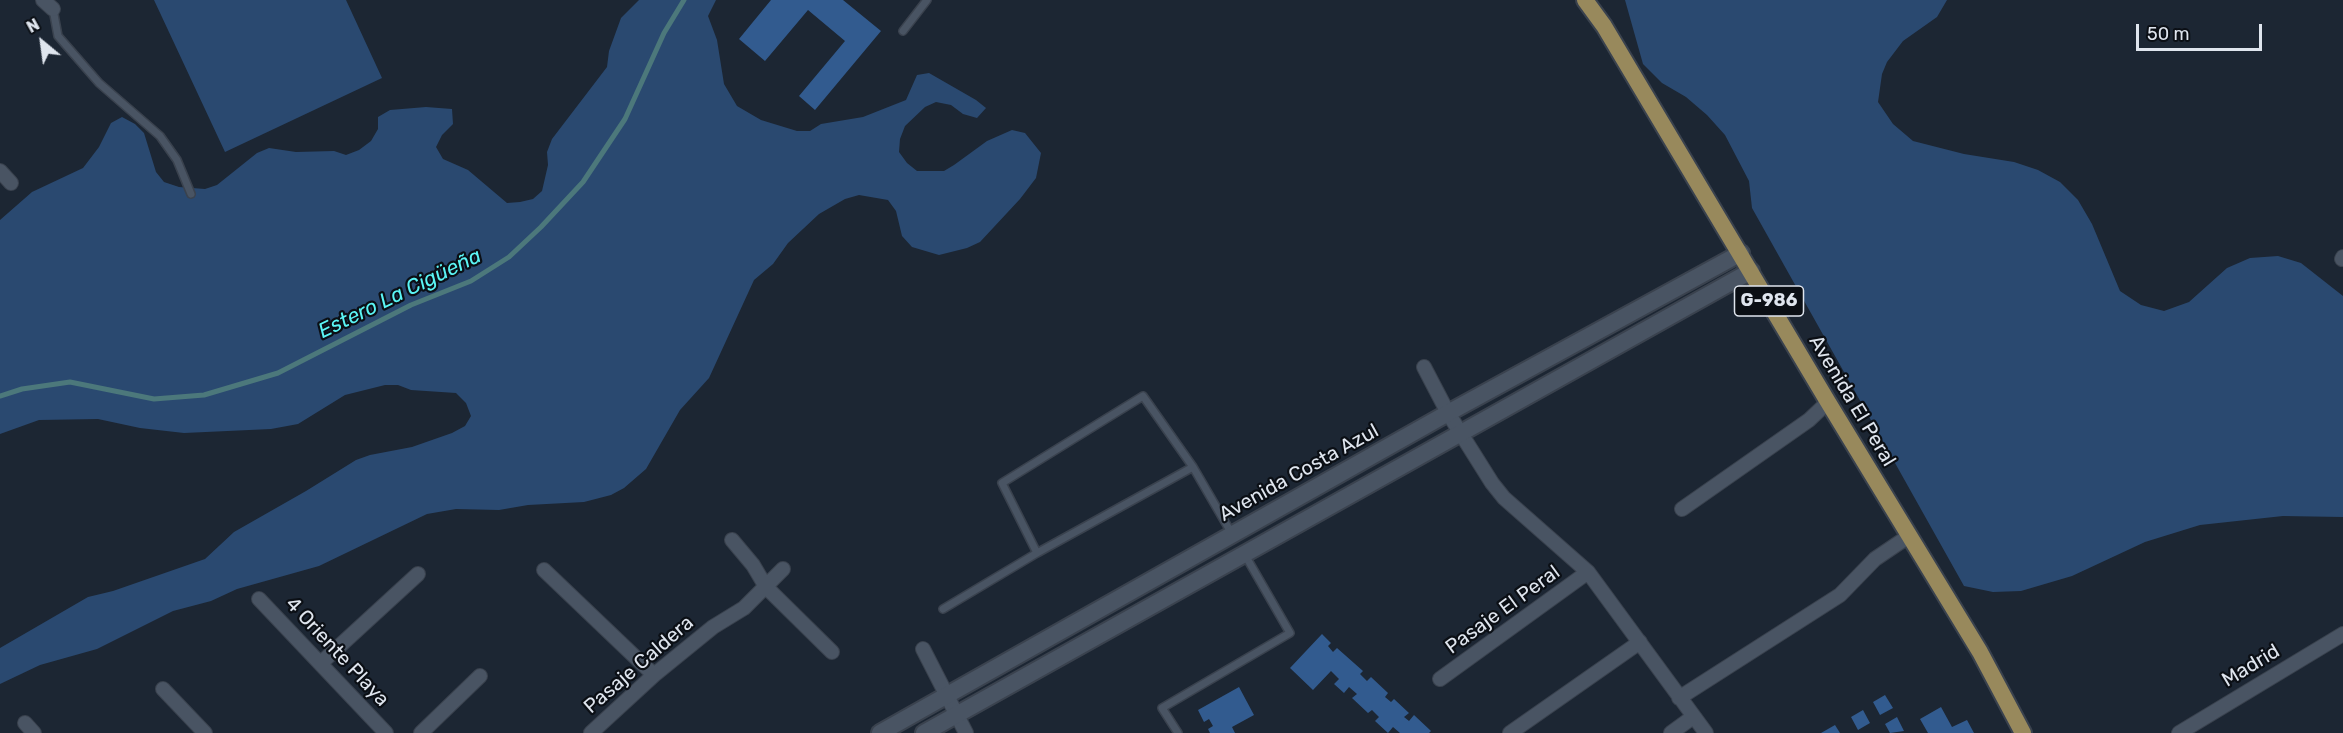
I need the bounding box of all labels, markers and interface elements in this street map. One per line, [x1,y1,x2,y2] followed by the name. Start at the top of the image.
[12,12,72,72] north arrow
[2139,12,2265,50] scale bar
[23,15,43,37] text: N
[2147,23,2190,45] text: 50 m
[314,244,486,344] water label: Estero La Cigüeña
[1734,286,1804,316] road number: G-986
[1803,331,1901,471] street label: Avenida El Peral
[1215,419,1383,527] street label: Avenida Costa Azul
[1441,560,1565,660] street label: Pasaje El Peral
[280,592,394,712] street label: 4 Oriente Playa
[579,611,699,719] street label: Pasaje Caldera
[2218,639,2284,693] street label: Madrid

